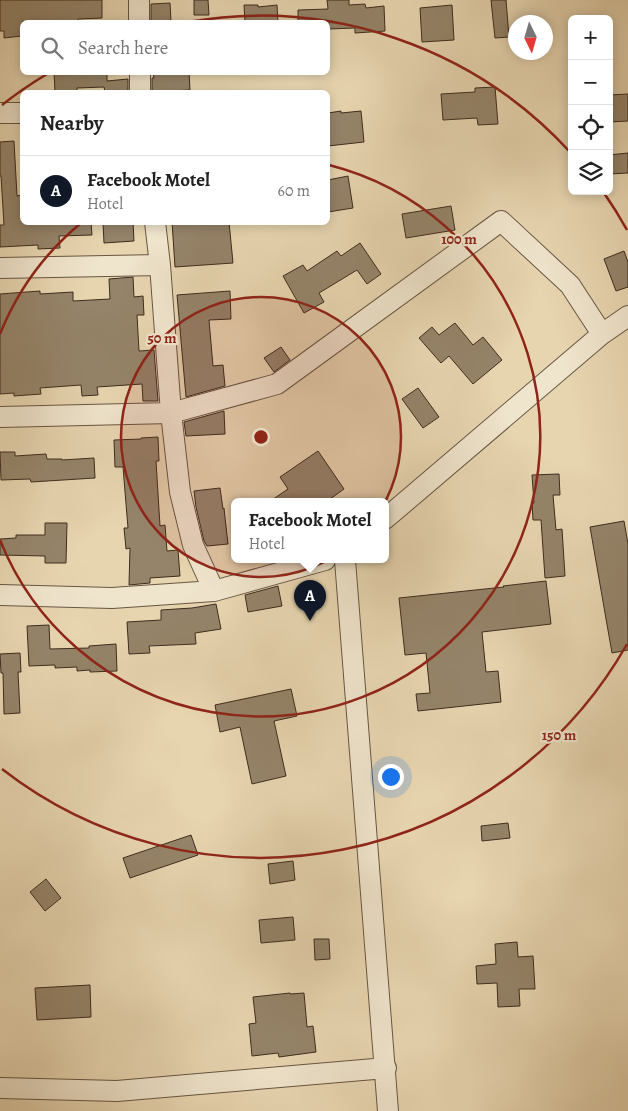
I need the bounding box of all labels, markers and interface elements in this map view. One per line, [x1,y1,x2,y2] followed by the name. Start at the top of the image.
[508,15,553,60] north arrow
[568,15,613,195] map controls
[568,15,613,60] button: +
[20,20,330,75] search box
[38,34,66,62] icon: search
[78,35,168,61] text: Search here
[568,60,613,105] button: −
[568,105,613,150] button: locate
[40,109,103,137] text: Nearby
[568,150,613,195] button: layers
[87,167,210,193] text: Facebook Motel
[51,180,61,202] text: A
[278,180,310,202] text: 60 m
[87,193,123,215] text: Hotel
[441,229,477,249] text: 100 m
[147,328,177,348] text: 50 m
[252,428,270,446] centre of rings
[231,498,389,563] popup
[248,507,372,533] text: Facebook Motel
[248,533,285,555] text: Hotel
[294,580,326,621] pin: A
[542,725,577,745] text: 150 m
[378,764,404,790] your location

